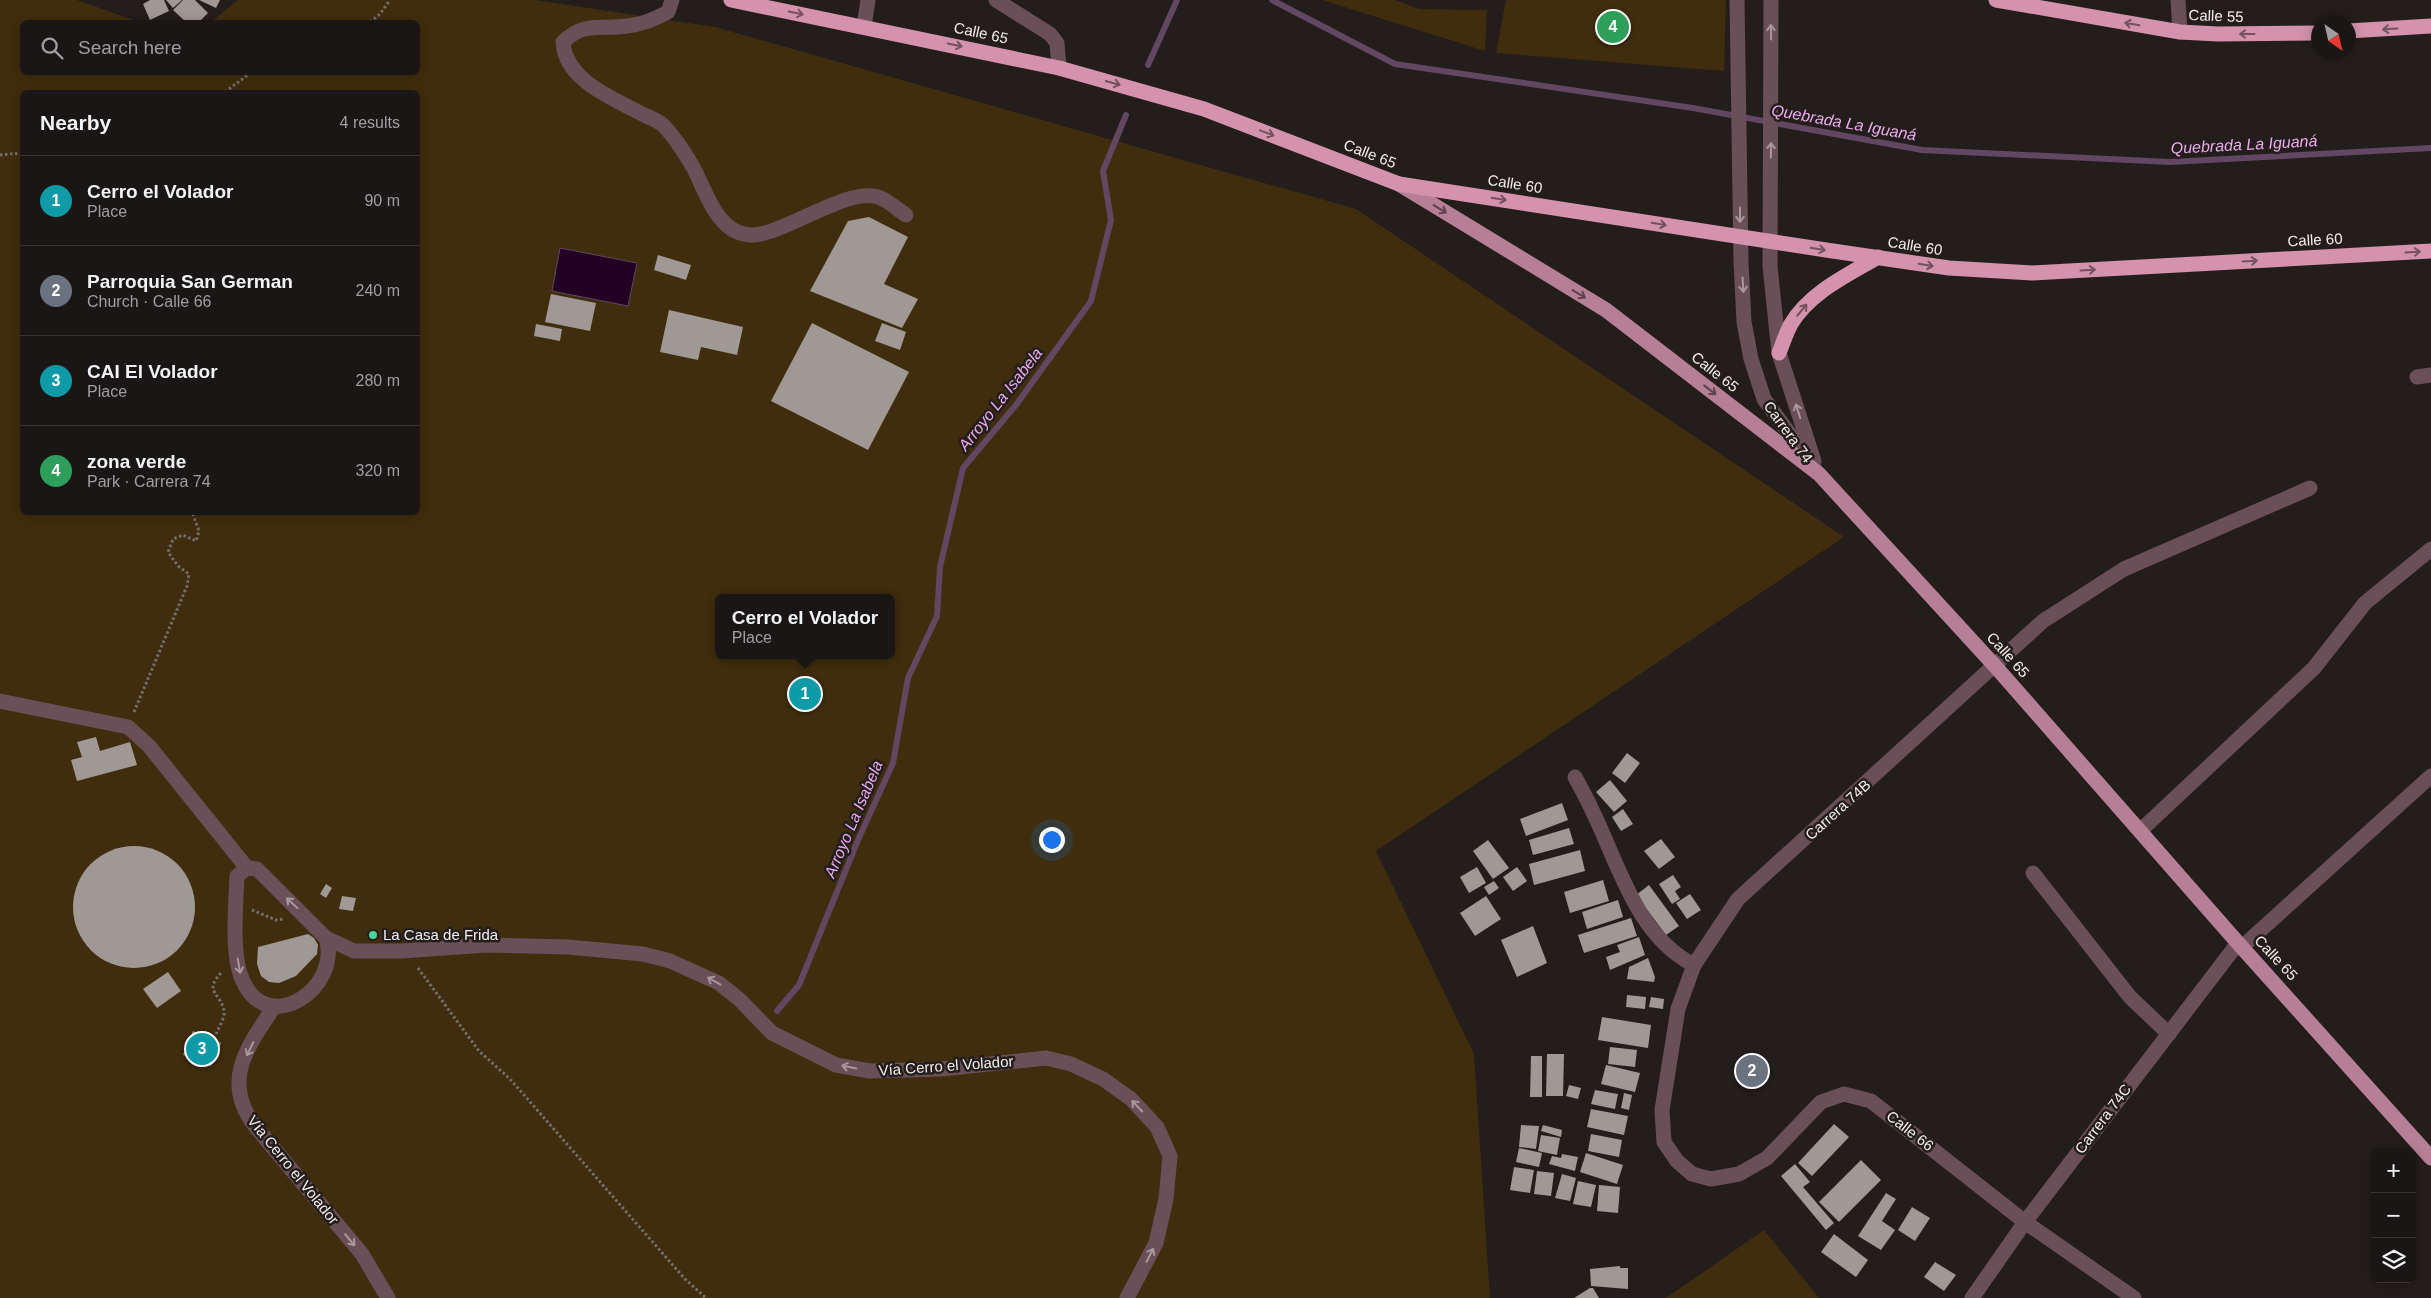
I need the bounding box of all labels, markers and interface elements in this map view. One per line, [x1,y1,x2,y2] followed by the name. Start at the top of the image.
[2188,6,2244,25] street label: Calle 55
[1597,8,1629,46] pin: 4
[787,9,803,18] one-way arrow
[2311,15,2356,60] north arrow
[952,18,1010,47] street label: Calle 65
[2125,18,2141,28] one-way arrow
[20,20,420,75] search box
[1767,24,1776,40] one-way arrow
[2382,24,2398,33] one-way arrow
[2239,29,2255,39] one-way arrow
[38,34,66,62] icon: search
[78,37,182,58] text: Search here
[946,41,962,51] one-way arrow
[1104,79,1120,89] one-way arrow
[1770,101,1918,144] water label: Quebrada La Iguaná
[40,111,111,134] text: Nearby
[340,114,400,131] text: 4 results
[1259,129,1274,139] one-way arrow
[2170,132,2318,157] water label: Quebrada La Iguaná
[1341,136,1399,171] street label: Calle 65
[1766,142,1776,158] one-way arrow
[1487,171,1544,196] street label: Calle 60
[87,181,233,202] text: Cerro el Volador
[52,192,60,209] text: 1
[364,192,400,209] text: 90 m
[1490,195,1506,205] one-way arrow
[87,203,127,220] text: Place
[1433,205,1447,215] one-way arrow
[1735,206,1745,223] one-way arrow
[1651,219,1667,229] one-way arrow
[2287,230,2343,249] street label: Calle 60
[1887,233,1944,258] street label: Calle 60
[1810,244,1826,254] one-way arrow
[2404,247,2420,257] one-way arrow
[2242,256,2258,265] one-way arrow
[1918,260,1934,270] one-way arrow
[2080,265,2096,274] one-way arrow
[87,271,293,292] text: Parroquia San German
[1738,277,1747,293] one-way arrow
[52,282,60,299] text: 2
[356,282,400,299] text: 240 m
[1571,289,1585,299] one-way arrow
[87,293,212,310] text: Church · Calle 66
[1797,304,1808,317] one-way arrow
[954,345,1046,455] water label: Arroyo La Isabela
[1688,348,1742,395] street label: Calle 65
[87,361,218,382] text: CAI El Volador
[52,372,60,389] text: 3
[356,372,400,389] text: 280 m
[87,383,127,400] text: Place
[1703,385,1716,396] one-way arrow
[1760,398,1816,466] street label: Carrera 74
[1793,404,1802,419] one-way arrow
[87,451,186,472] text: zona verde
[52,462,60,479] text: 4
[356,462,400,479] text: 320 m
[87,473,211,490] text: Park · Carrera 74
[715,594,895,659] popup
[732,607,878,628] text: Cerro el Volador
[732,629,772,646] text: Place
[1984,629,2033,681] street label: Calle 65
[789,675,821,713] pin: 1
[821,758,886,881] water label: Arroyo La Isabela
[1802,776,1874,843] street label: Carrera 74B
[1039,827,1065,853] your location
[286,897,299,909] one-way arrow
[383,926,499,943] place label: La Casa de Frida
[367,929,379,941] marker: La Casa de Frida
[2251,932,2301,984] street label: Calle 65
[234,957,244,973] one-way arrow
[707,976,722,985] one-way arrow
[186,1030,218,1068] pin: 3
[244,1041,254,1056] one-way arrow
[878,1052,1014,1079] street label: Vía Cerro el Volador
[1736,1052,1768,1090] pin: 2
[841,1062,857,1071] one-way arrow
[2071,1080,2134,1157] street label: Carrera 74C
[1131,1099,1142,1112] one-way arrow
[1883,1107,1937,1154] street label: Calle 66
[244,1112,342,1228] street label: Vía Cerro el Volador
[2371,1148,2416,1283] map controls
[2371,1148,2416,1193] button: +
[2371,1193,2416,1238] button: −
[345,1234,356,1247] one-way arrow
[2371,1238,2416,1283] button: layers
[1145,1247,1155,1262] one-way arrow

